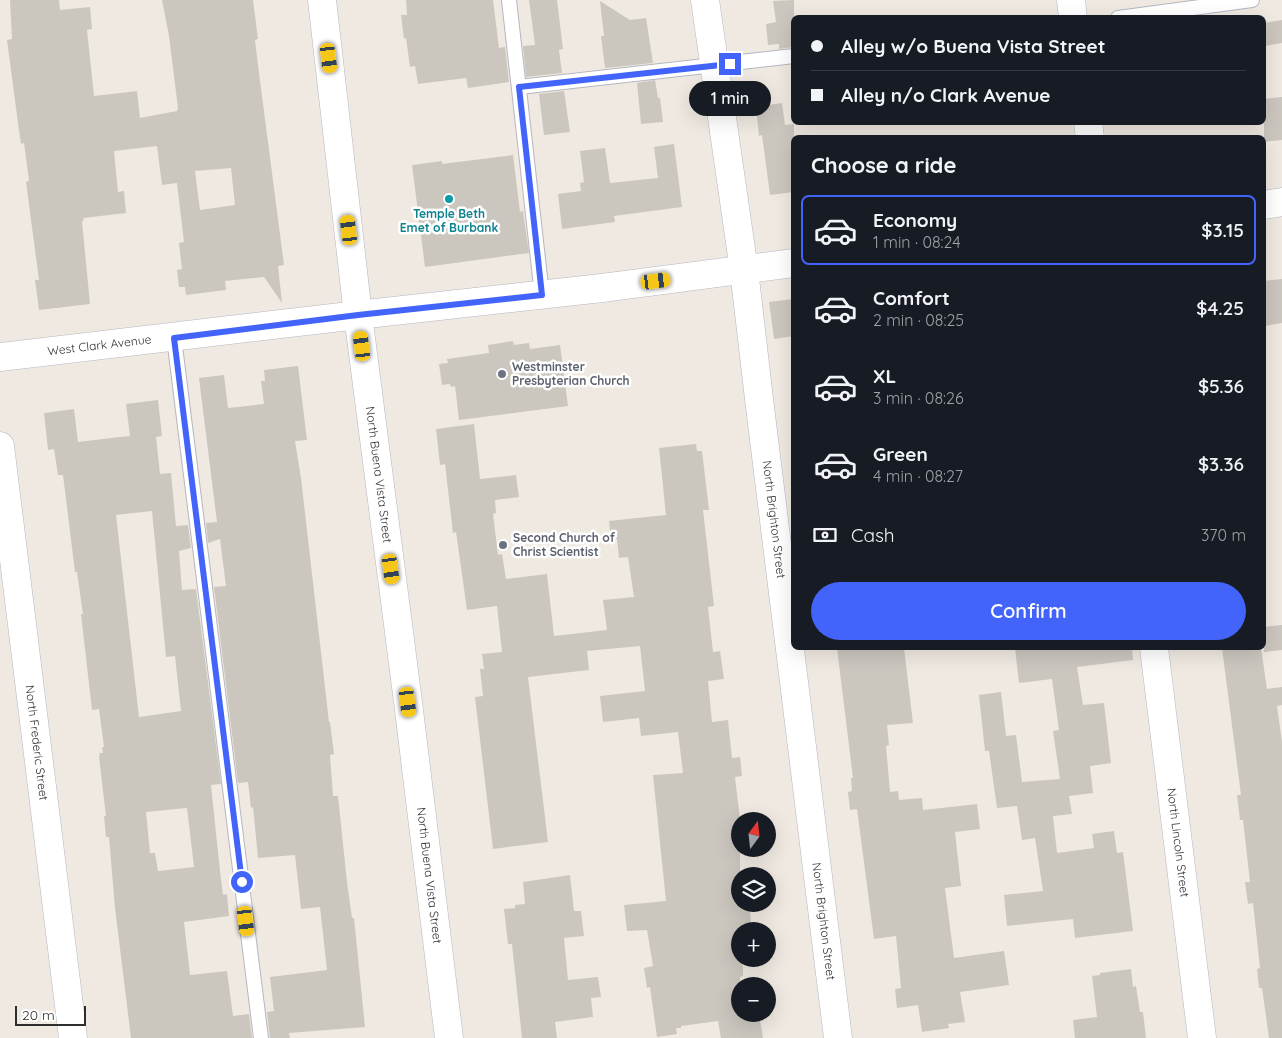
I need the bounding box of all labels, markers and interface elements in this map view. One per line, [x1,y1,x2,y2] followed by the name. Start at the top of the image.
[841,34,1105,58] text: Alley w/o Buena Vista Street
[319,42,338,74] car
[719,53,741,75] route end
[689,82,771,116] callout: 1 min
[841,83,1051,107] text: Alley n/o Clark Avenue
[711,88,749,108] text: 1 min
[811,151,956,179] text: Choose a ride
[443,193,455,205] marker: Temple Beth Emet of Burbank
[400,206,498,235] place label: Temple Beth Emet of Burbank
[813,208,858,253] icon: car
[873,208,957,232] text: Economy
[339,214,358,246] car
[1201,218,1244,242] text: $3.15
[873,232,961,252] text: 1 min · 08:24
[640,272,671,290] car
[813,286,858,331] icon: car
[873,286,950,310] text: Comfort
[1196,296,1244,320] text: $4.25
[873,310,964,330] text: 2 min · 08:25
[352,330,371,362] car
[47,331,152,358] street label: West Clark Avenue
[512,359,629,388] place label: Westminster Presbyterian Church
[813,364,858,409] icon: car
[873,364,896,388] text: XL
[496,368,508,380] marker: Westminster Presbyterian Church
[1198,374,1244,398] text: $5.36
[873,388,964,408] text: 3 min · 08:26
[363,405,395,544] street label: North Buena Vista Street
[813,442,858,487] icon: car
[873,442,928,466] text: Green
[1198,452,1244,476] text: $3.36
[760,460,789,579] street label: North Brighton Street
[873,466,963,486] text: 4 min · 08:27
[811,521,839,549] icon: cash
[851,523,895,547] text: Cash
[1201,525,1246,545] text: 370 m
[513,530,616,559] place label: Second Church of Christ Scientist
[497,539,509,551] marker: Second Church of Christ Scientist
[381,553,400,585] car
[811,582,1246,640] button: Confirm
[23,684,52,801] street label: North Frederic Street
[398,686,417,718] car
[1164,787,1193,898] street label: North Lincoln Street
[414,806,445,944] street label: North Buena Vista Street
[731,812,776,858] north arrow
[731,812,776,1022] map controls
[809,862,839,981] street label: North Brighton Street
[731,867,776,912] button: layers
[231,871,253,893] route start
[236,905,255,937] car
[731,922,776,967] button: +
[731,977,776,1022] button: −
[15,1003,86,1026] scale bar
[22,1006,55,1024] text: 20 m

